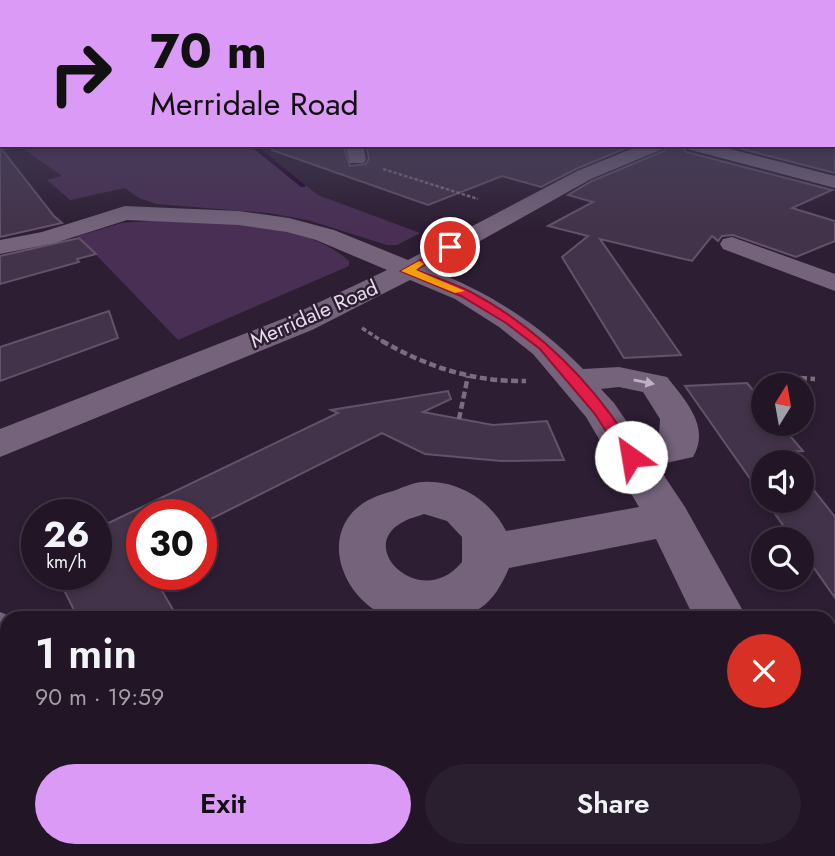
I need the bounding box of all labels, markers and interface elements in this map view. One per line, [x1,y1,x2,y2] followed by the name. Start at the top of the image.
[150,16,267,86] text: 70 m
[35,28,126,119] icon: right
[150,81,359,127] text: Merridale Road
[420,217,480,277] pin
[431,228,469,266] icon: arrive
[245,272,383,356] street label: Merridale Road
[751,373,814,436] north arrow
[751,373,814,590] map controls
[633,377,655,388] one-way arrow
[594,420,668,494] position arrow
[751,450,814,513] button: sound
[126,499,217,590] speed limit sign: 30
[43,510,90,560] text: 26
[751,527,814,590] button: search
[46,549,87,575] text: km/h
[35,623,137,684] text: 1 min
[727,634,801,708] button: close
[35,680,164,714] text: 90 m · 19:59
[35,764,411,844] button: Exit
[425,764,801,844] button: Share

